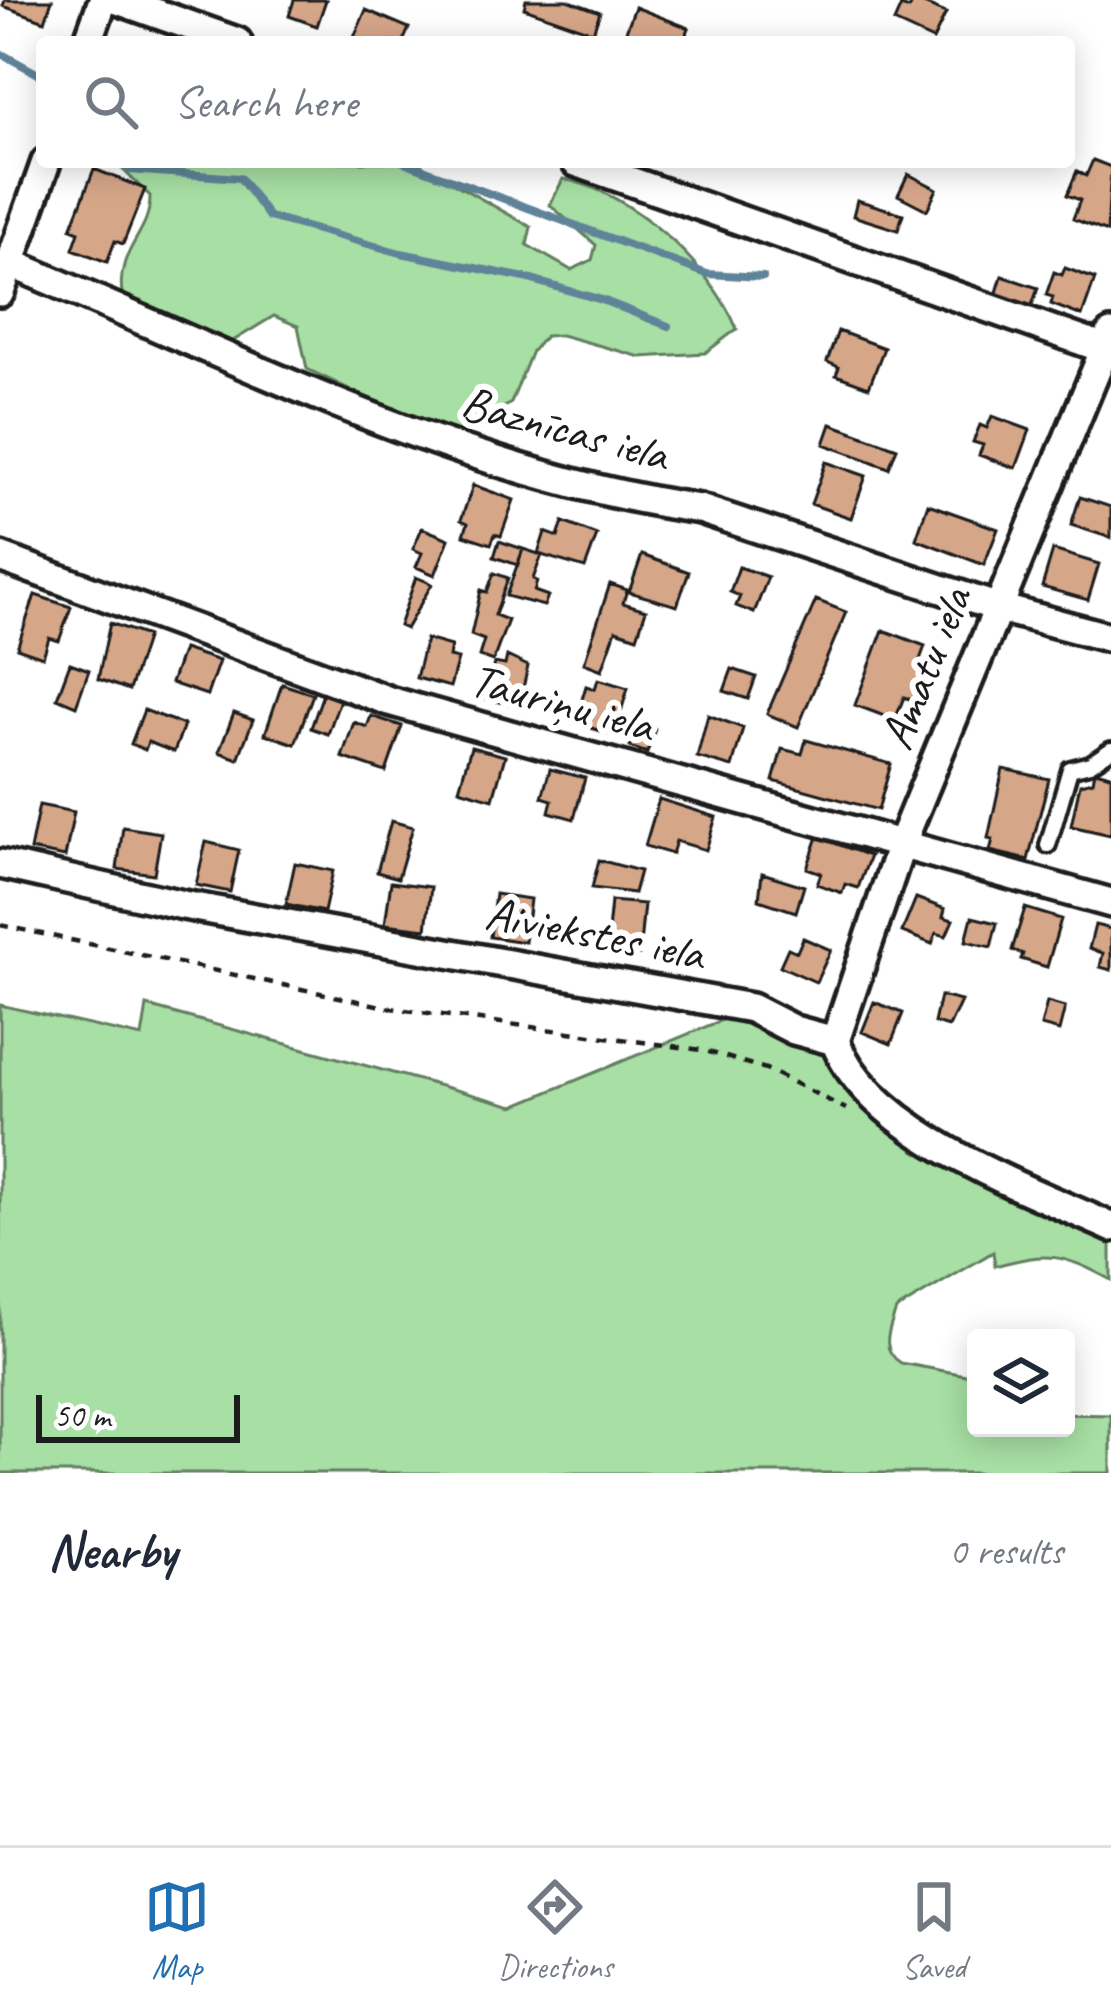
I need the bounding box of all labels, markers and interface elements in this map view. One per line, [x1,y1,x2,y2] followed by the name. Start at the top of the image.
[36,36,1075,168] search box
[78,69,144,135] icon: search
[174,74,357,131] text: Search here
[455,372,678,485] street label: Baznīcas iela
[866,576,986,758] street label: Amatu iela
[464,649,663,756] street label: Tauriņu iela
[481,882,712,984] street label: Aiviekstes iela
[967,1329,1075,1437] map controls
[967,1329,1075,1437] button: layers
[36,1389,240,1442] scale bar
[54,1395,110,1437] text: 50 m
[48,1519,176,1583] text: Nearby
[949,1527,1063,1576] text: 0 results
[144,1874,210,1988] tab: Map
[498,1874,613,1988] tab: Directions
[901,1874,967,1988] tab: Saved

